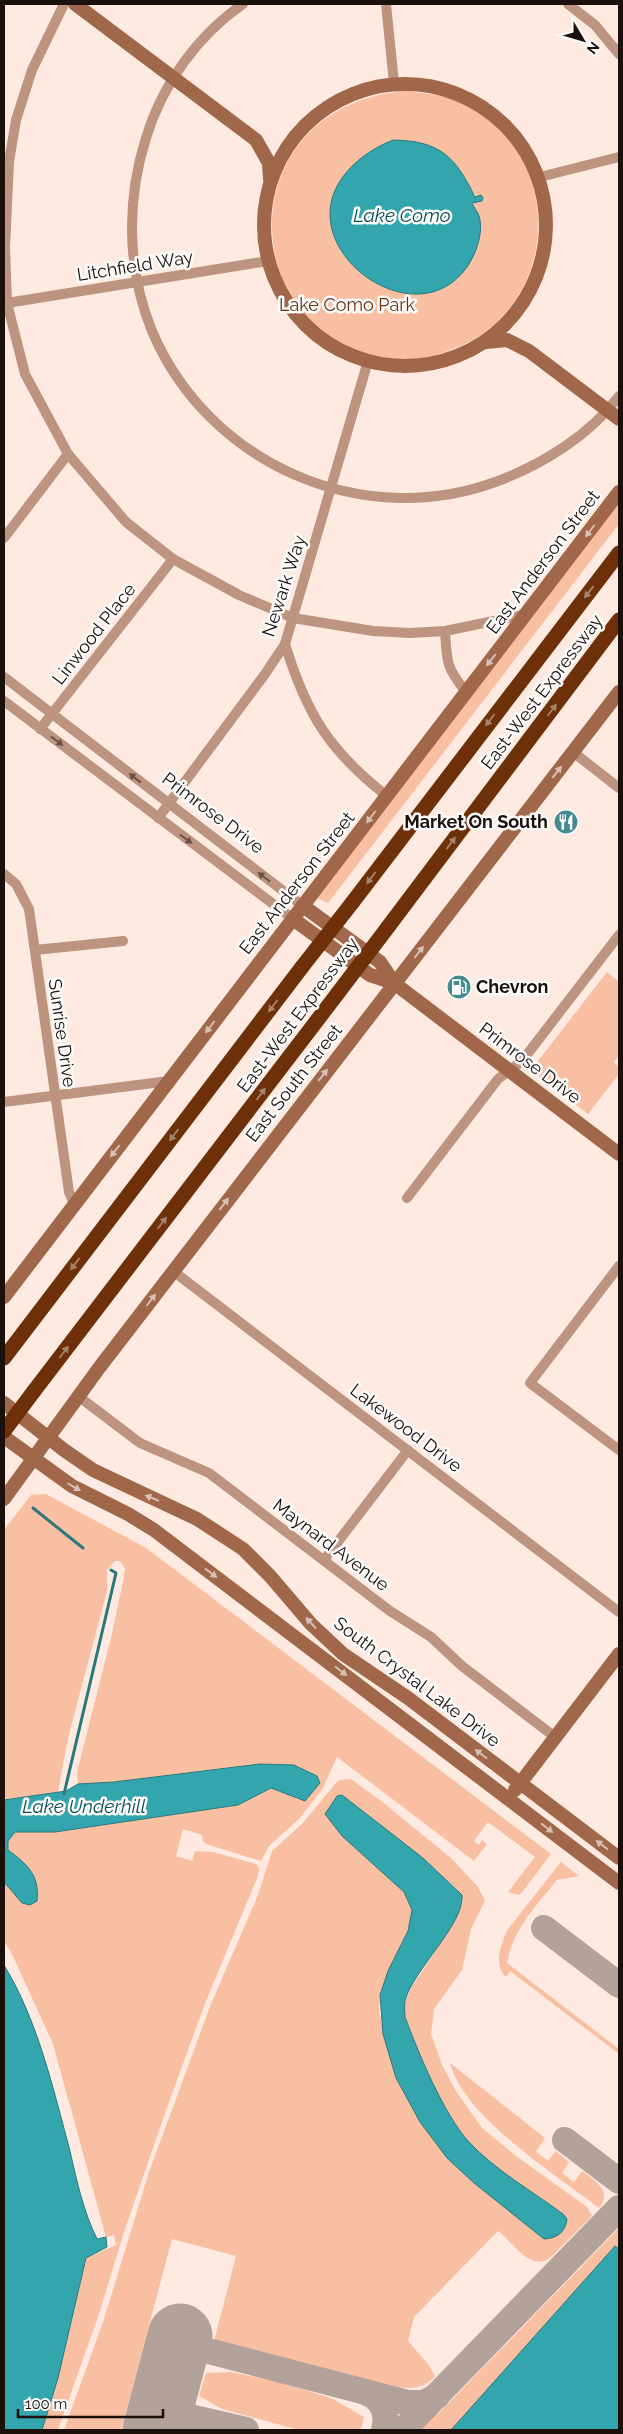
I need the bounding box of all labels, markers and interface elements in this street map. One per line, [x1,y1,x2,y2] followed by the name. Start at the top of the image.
[558,15,608,65] north arrow
[584,39,603,57] text: N
[353,204,451,226] water label: Lake Como
[75,246,195,285] street label: Litchfield Way
[279,294,416,315] park label: Lake Como Park
[482,486,604,638] street label: East Anderson Street
[584,524,595,537] one-way arrow
[257,532,310,639] street label: Newark Way
[48,579,140,688] street label: Linwood Place
[584,585,595,598] one-way arrow
[477,610,607,773] street label: East-West Expressway
[486,653,497,666] one-way arrow
[547,703,557,717] one-way arrow
[485,714,496,727] one-way arrow
[50,736,64,746] one-way arrow
[551,766,562,779] one-way arrow
[158,768,268,858] street label: Primrose Drive
[128,773,142,783] one-way arrow
[235,807,359,958] street label: East Anderson Street
[553,809,579,835] restaurant icon: Market On South
[366,810,376,824] one-way arrow
[404,811,548,832] place label: Market On South
[179,834,193,844] one-way arrow
[446,837,457,850] one-way arrow
[258,871,271,882] one-way arrow
[365,871,376,884] one-way arrow
[233,933,363,1096] street label: East-West Expressway
[413,946,424,959] one-way arrow
[446,974,472,1000] fuel station icon: Chevron
[476,976,548,997] place label: Chevron
[45,977,81,1089] street label: Sunrise Drive
[267,999,278,1012] one-way arrow
[475,1018,585,1108] street label: Primrose Drive
[205,1020,215,1034] one-way arrow
[241,1020,346,1146] street label: East South Street
[318,1069,329,1082] one-way arrow
[255,1088,266,1101] one-way arrow
[169,1128,179,1142] one-way arrow
[109,1144,120,1157] one-way arrow
[219,1198,230,1211] one-way arrow
[157,1216,167,1230] one-way arrow
[70,1257,81,1270] one-way arrow
[146,1293,156,1307] one-way arrow
[58,1346,69,1359] one-way arrow
[346,1379,467,1477] street label: Lakewood Drive
[66,1483,81,1491] one-way arrow
[145,1494,160,1502] one-way arrow
[269,1494,394,1595] street label: Maynard Avenue
[204,1568,218,1578] one-way arrow
[330,1612,505,1751] street label: South Crystal Lake Drive
[305,1618,317,1630] one-way arrow
[334,1665,347,1676] one-way arrow
[475,1748,488,1759] one-way arrow
[22,1795,146,1817] water label: Lake Underhill
[540,1822,553,1833] one-way arrow
[596,1840,609,1851] one-way arrow
[18,2386,162,2418] scale bar
[25,2395,67,2413] text: 100 m

